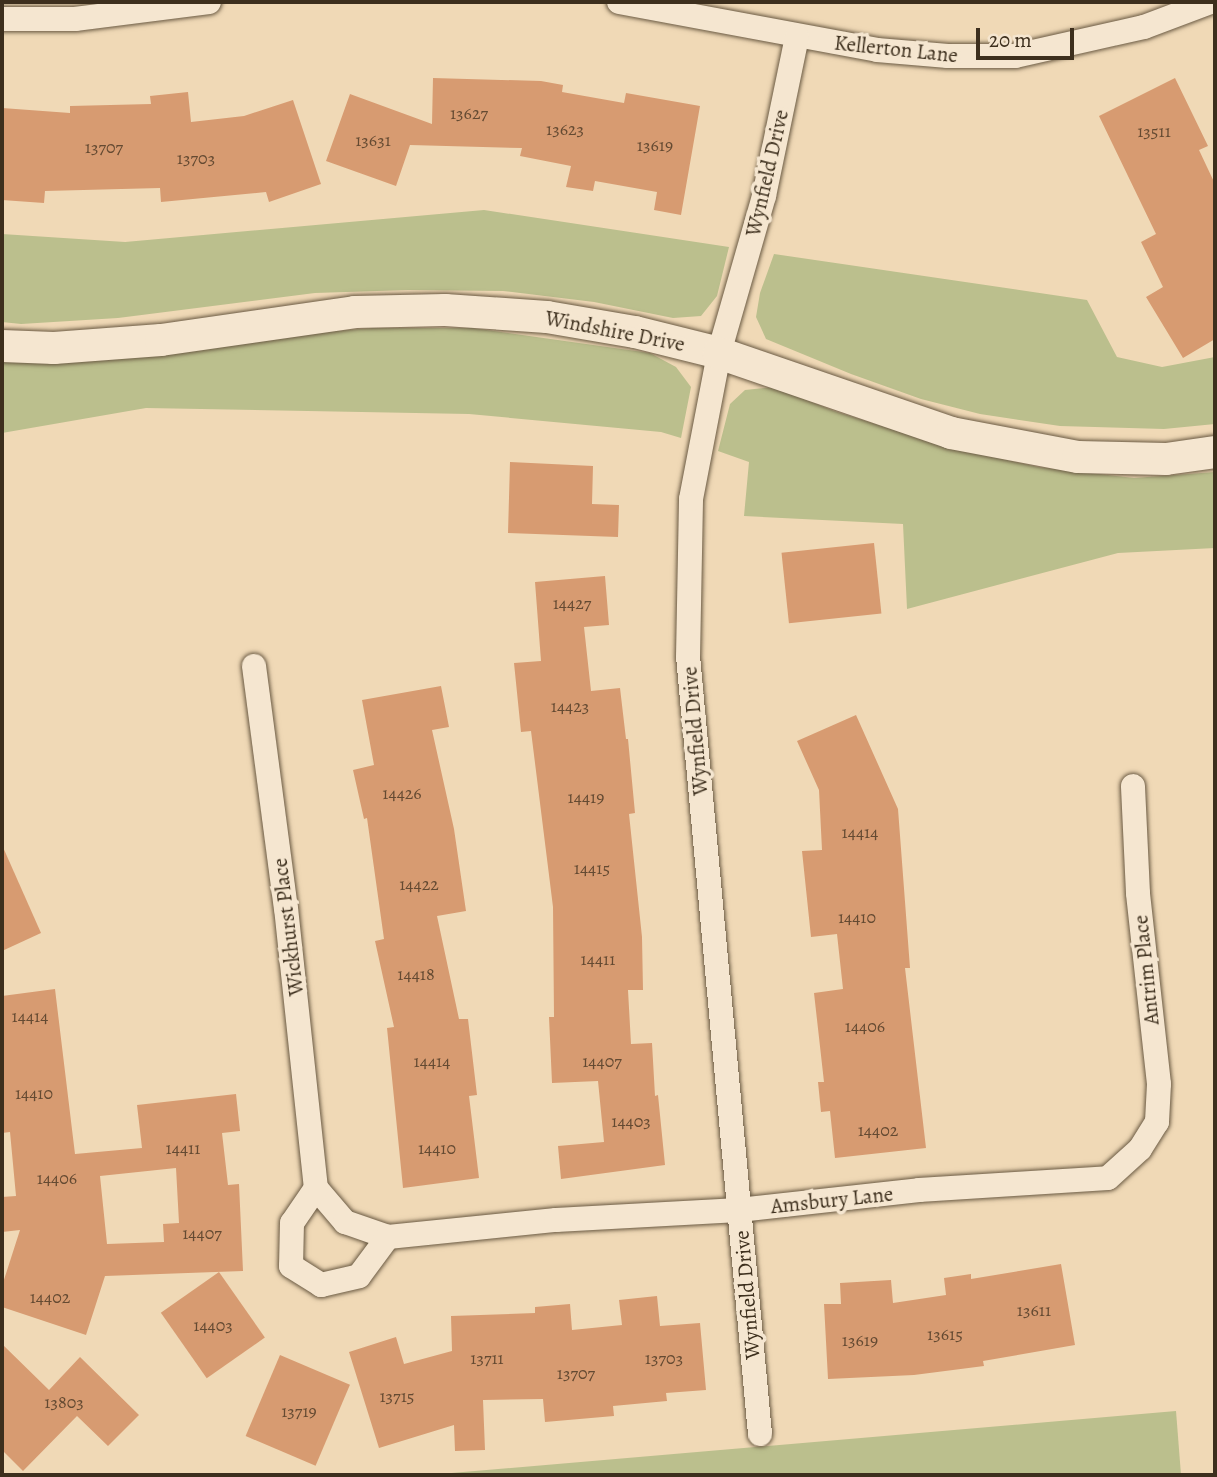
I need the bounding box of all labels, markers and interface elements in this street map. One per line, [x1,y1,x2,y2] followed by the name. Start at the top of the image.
[979,14,1077,58] scale bar
[989,26,1032,54] text: 20 m
[833,30,959,68] street label: Kellerton Lane
[450,102,488,124] house number: 13627
[740,107,794,239] street label: Wynfield Drive
[546,118,584,140] house number: 13623
[1137,120,1171,142] house number: 13511
[355,129,391,151] house number: 13631
[637,134,673,156] house number: 13619
[85,136,123,158] house number: 13707
[177,147,215,169] house number: 13703
[543,305,687,357] street label: Windshire Drive
[553,592,591,614] house number: 14427
[677,665,713,797] street label: Wynfield Drive
[551,695,589,717] house number: 14423
[382,782,422,804] house number: 14426
[568,786,604,808] house number: 14419
[842,821,878,843] house number: 14414
[267,857,309,997] street label: Wickhurst Place
[574,857,610,879] house number: 14415
[399,873,439,895] house number: 14422
[838,906,876,928] house number: 14410
[1128,914,1164,1026] street label: Antrim Place
[581,948,615,970] house number: 14411
[397,963,435,985] house number: 14418
[12,1005,48,1027] house number: 14414
[845,1015,885,1037] house number: 14406
[414,1050,450,1072] house number: 14414
[582,1050,622,1072] house number: 14407
[15,1082,53,1104] house number: 14410
[611,1110,651,1132] house number: 14403
[858,1119,898,1141] house number: 14402
[166,1137,200,1159] house number: 14411
[418,1137,456,1159] house number: 14410
[37,1167,77,1189] house number: 14406
[770,1181,894,1219] street label: Amsbury Lane
[182,1222,222,1244] house number: 14407
[729,1229,765,1361] street label: Wynfield Drive
[30,1286,70,1308] house number: 14402
[1017,1299,1051,1321] house number: 13611
[193,1314,233,1336] house number: 14403
[927,1323,963,1345] house number: 13615
[842,1329,878,1351] house number: 13619
[470,1347,504,1369] house number: 13711
[645,1347,683,1369] house number: 13703
[557,1362,595,1384] house number: 13707
[379,1385,415,1407] house number: 13715
[44,1391,84,1413] house number: 13803
[281,1400,317,1422] house number: 13719

